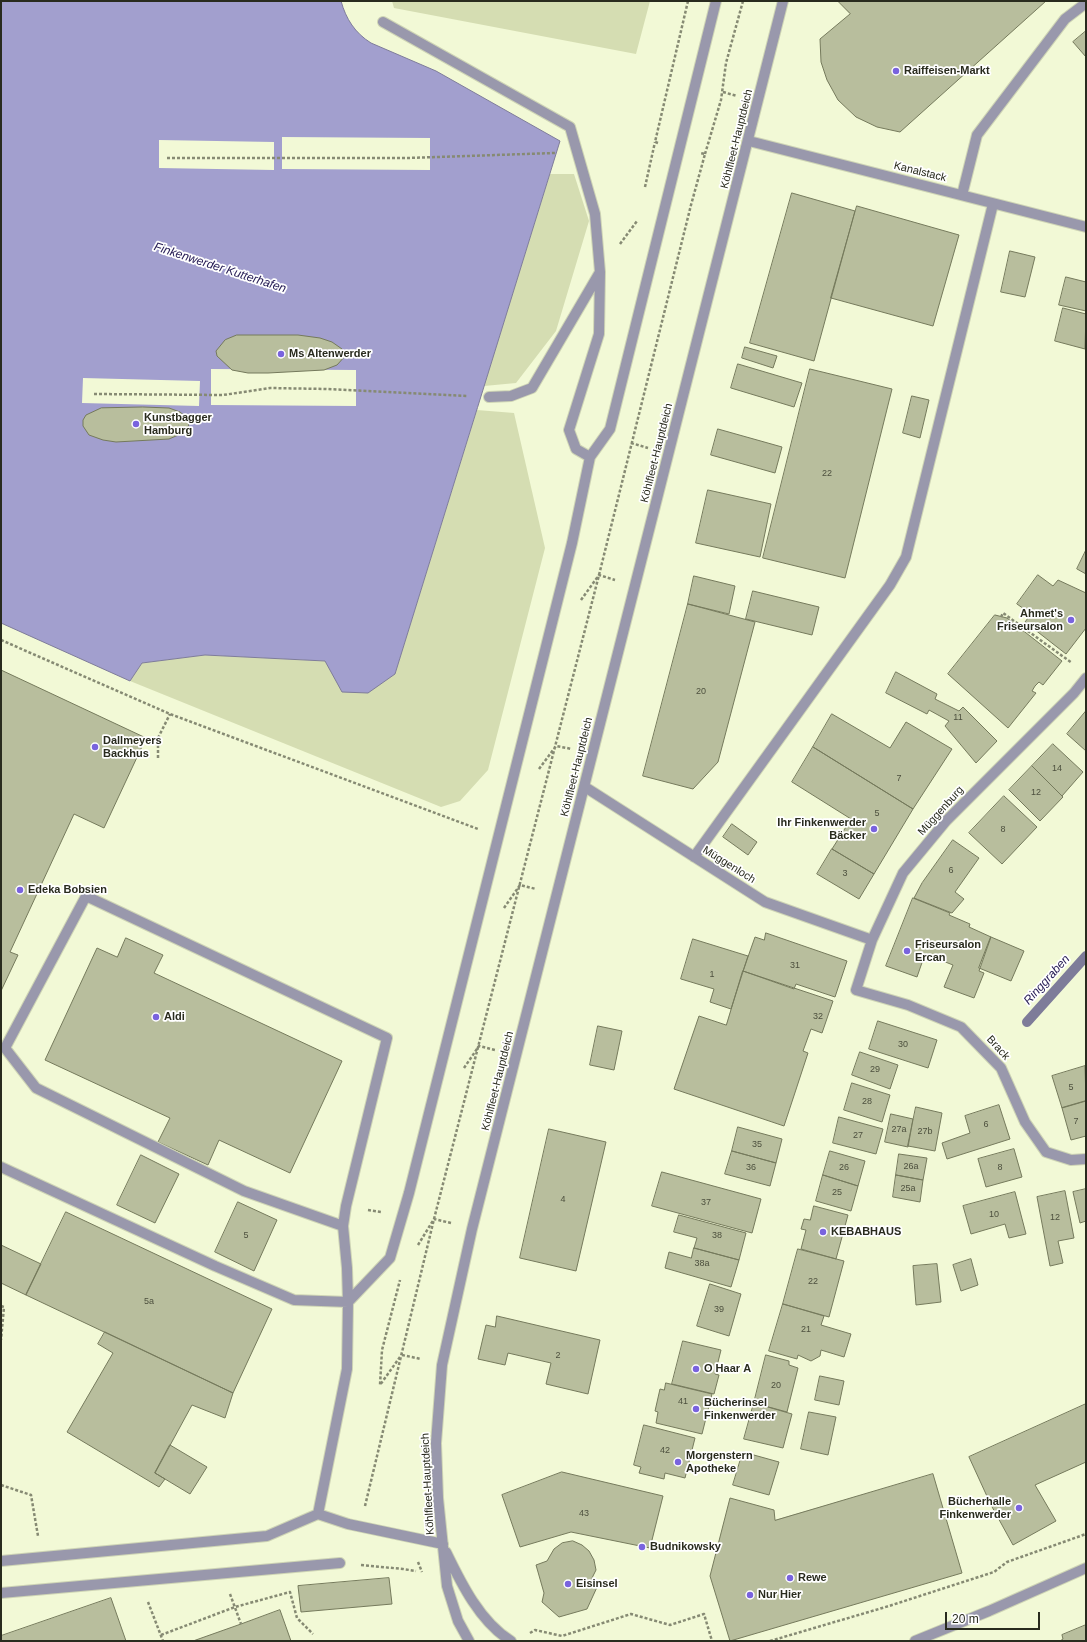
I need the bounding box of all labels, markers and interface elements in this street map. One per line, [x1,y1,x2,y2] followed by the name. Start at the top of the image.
[904,64,990,78] place label: Raiffeisen-Markt
[891,66,901,76] marker: Raiffeisen-Markt
[718,88,756,190] street label: Köhlfleet-Hauptdeich
[892,159,948,185] street label: Kanalstack
[152,240,288,296] water label: Finkenwerder Kutterhafen
[289,347,371,361] place label: Ms Altenwerder
[276,349,286,359] marker: Ms Altenwerder
[638,402,676,504] street label: Köhlfleet-Hauptdeich
[144,411,212,437] place label: Kunstbagger Hamburg
[131,419,141,429] marker: Kunstbagger Hamburg
[822,469,832,479] house number: 22
[997,607,1063,633] place label: Ahmet's Friseursalon
[1066,615,1076,625] marker: Ahmet's Friseursalon
[696,687,706,697] house number: 20
[953,713,963,723] house number: 11
[558,716,596,818] street label: Köhlfleet-Hauptdeich
[103,734,162,760] place label: Dallmeyers Backhus
[90,742,100,752] marker: Dallmeyers Backhus
[1052,764,1062,774] house number: 14
[896,774,902,784] house number: 7
[915,784,967,838] street label: Müggenburg
[1031,788,1041,798] house number: 12
[874,809,880,819] house number: 5
[777,816,866,842] place label: Ihr Finkenwerder Bäcker
[869,824,879,834] marker: Ihr Finkenwerder Bäcker
[1000,825,1006,835] house number: 8
[700,844,758,886] street label: Müggenloch
[948,866,954,876] house number: 6
[842,869,848,879] house number: 3
[28,883,107,897] place label: Edeka Bobsien
[15,885,25,895] marker: Edeka Bobsien
[915,938,981,964] place label: Friseursalon Ercan
[902,946,912,956] marker: Friseursalon Ercan
[1021,952,1073,1008] water label: Ringgraben
[790,961,800,971] house number: 31
[709,970,715,980] house number: 1
[164,1010,185,1024] place label: Aldi
[151,1012,161,1022] marker: Aldi
[813,1012,823,1022] house number: 32
[479,1030,517,1132] street label: Köhlfleet-Hauptdeich
[984,1033,1012,1063] street label: Brack
[898,1040,908,1050] house number: 30
[870,1065,880,1075] house number: 29
[1068,1083,1074,1093] house number: 5
[862,1097,872,1107] house number: 28
[1073,1117,1079,1127] house number: 7
[983,1120,989,1130] house number: 6
[891,1125,907,1135] house number: 27a
[917,1127,933,1137] house number: 27b
[853,1131,863,1141] house number: 27
[752,1140,762,1150] house number: 35
[903,1162,919,1172] house number: 26a
[746,1163,756,1173] house number: 36
[839,1163,849,1173] house number: 26
[997,1163,1003,1173] house number: 8
[900,1184,916,1194] house number: 25a
[832,1188,842,1198] house number: 25
[560,1195,566,1205] house number: 4
[701,1198,711,1208] house number: 37
[989,1210,999,1220] house number: 10
[1050,1213,1060,1223] house number: 12
[831,1225,901,1239] place label: KEBABHAUS
[818,1227,828,1237] marker: KEBABHAUS
[243,1231,249,1241] house number: 5
[712,1231,722,1241] house number: 38
[694,1259,710,1269] house number: 38a
[808,1277,818,1287] house number: 22
[144,1297,154,1307] house number: 5a
[714,1305,724,1315] house number: 39
[801,1325,811,1335] house number: 21
[555,1351,561,1361] house number: 2
[704,1362,751,1376] place label: O Haar A
[691,1364,701,1374] marker: O Haar A
[771,1381,781,1391] house number: 20
[704,1396,776,1422] place label: Bücherinsel Finkenwerder
[678,1397,688,1407] house number: 41
[691,1404,701,1414] marker: Bücherinsel Finkenwerder
[419,1433,437,1535] street label: Köhlfleet-Hauptdeich
[660,1446,670,1456] house number: 42
[686,1449,753,1475] place label: Morgenstern Apotheke
[673,1457,683,1467] marker: Morgenstern Apotheke
[939,1495,1011,1521] place label: Bücherhalle Finkenwerder
[1014,1503,1024,1513] marker: Bücherhalle Finkenwerder
[579,1509,589,1519] house number: 43
[650,1540,721,1554] place label: Budnikowsky
[637,1542,647,1552] marker: Budnikowsky
[798,1571,827,1585] place label: Rewe
[785,1573,795,1583] marker: Rewe
[576,1577,618,1591] place label: Eisinsel
[563,1579,573,1589] marker: Eisinsel
[758,1588,801,1602] place label: Nur Hier
[745,1590,755,1600] marker: Nur Hier
[947,1604,1042,1630] scale bar
[952,1612,979,1626] text: 20 m

